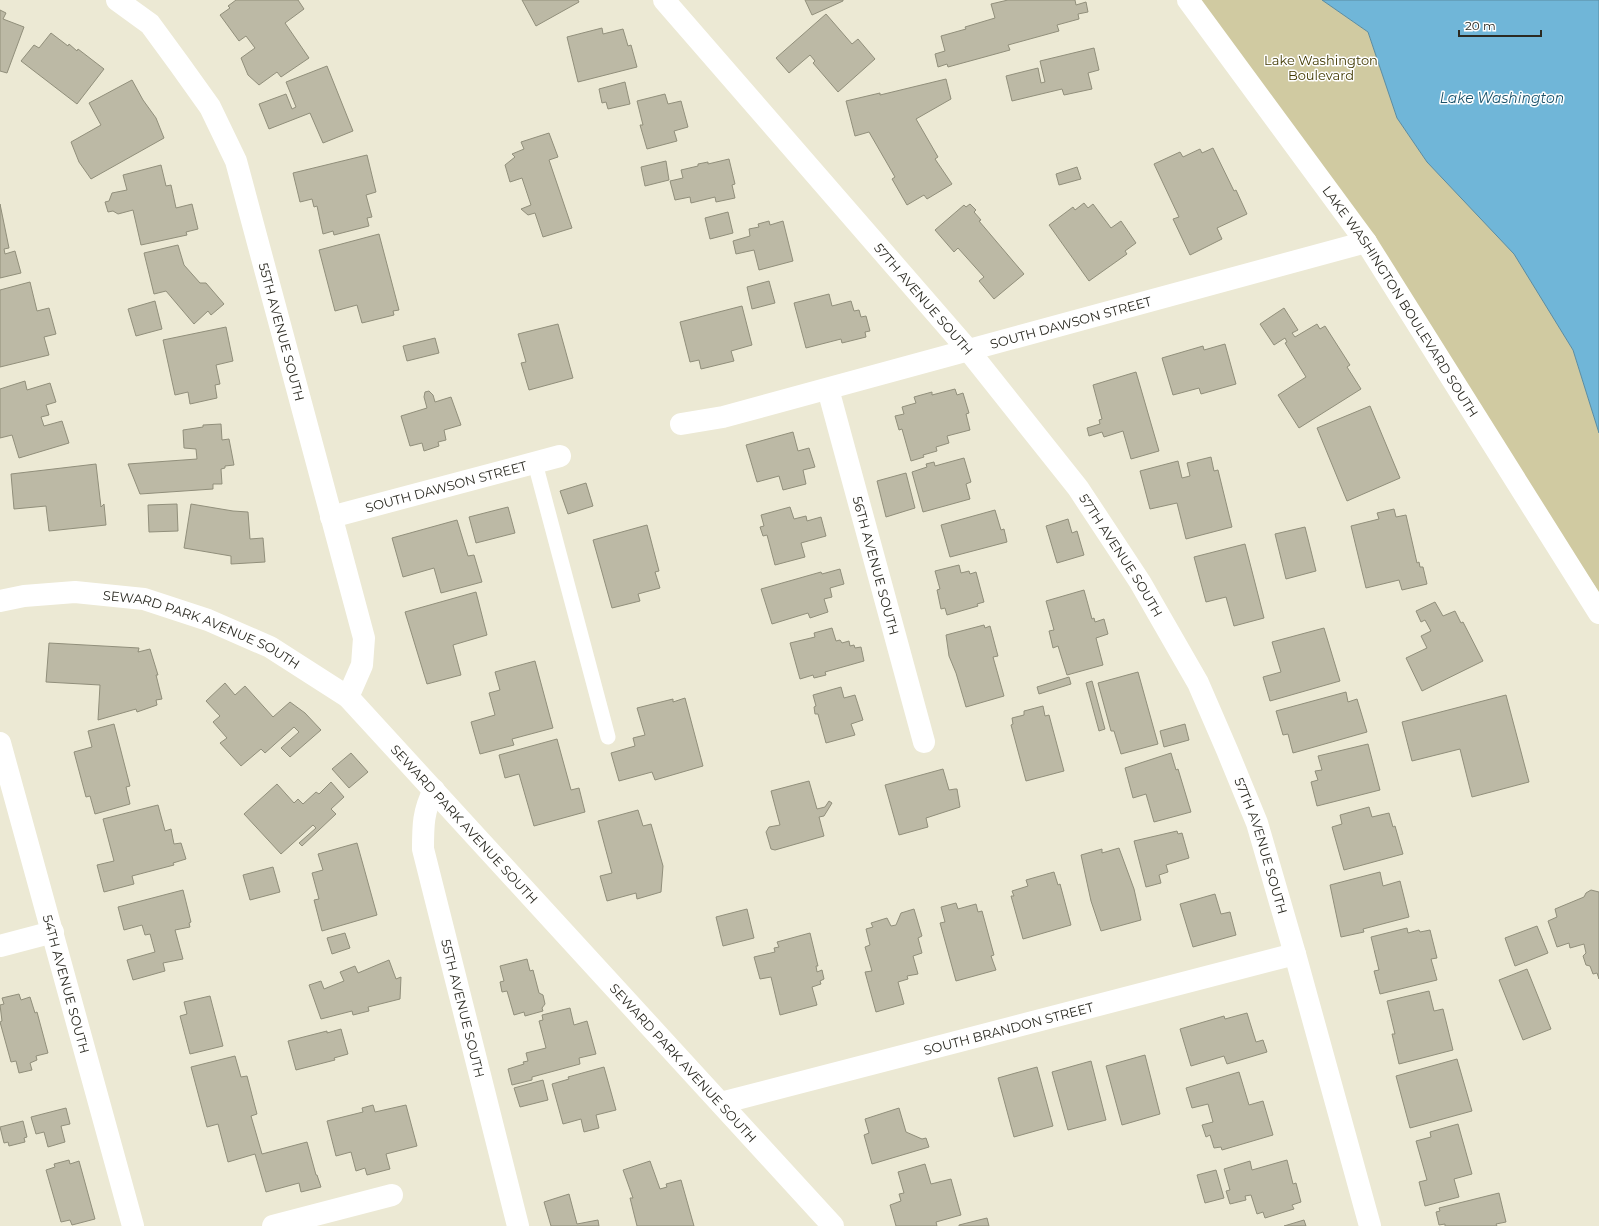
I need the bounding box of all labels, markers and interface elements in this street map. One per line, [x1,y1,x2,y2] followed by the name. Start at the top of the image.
[1459,12,1541,38] scale bar
[1465,18,1496,33] text: 20 m
[1264,52,1378,83] park label: Lake Washington Boulevard
[1440,89,1564,107] water label: Lake Washington
[1319,183,1482,420] street label: LAKE WASHINGTON BOULEVARD SOUTH
[871,240,977,358] street label: 57TH AVENUE SOUTH
[256,261,308,403] street label: 55TH AVENUE SOUTH
[988,293,1154,352] street label: SOUTH DAWSON STREET
[363,457,529,516] street label: SOUTH DAWSON STREET
[1076,491,1166,620] street label: 57TH AVENUE SOUTH
[850,494,903,637] street label: 56TH AVENUE SOUTH
[102,587,303,672] street label: SEWARD PARK AVENUE SOUTH
[388,741,541,907] street label: SEWARD PARK AVENUE SOUTH
[1231,775,1291,916] street label: 57TH AVENUE SOUTH
[40,913,93,1055] street label: 54TH AVENUE SOUTH
[438,937,488,1079] street label: 55TH AVENUE SOUTH
[607,980,760,1146] street label: SEWARD PARK AVENUE SOUTH
[922,999,1096,1058] street label: SOUTH BRANDON STREET

